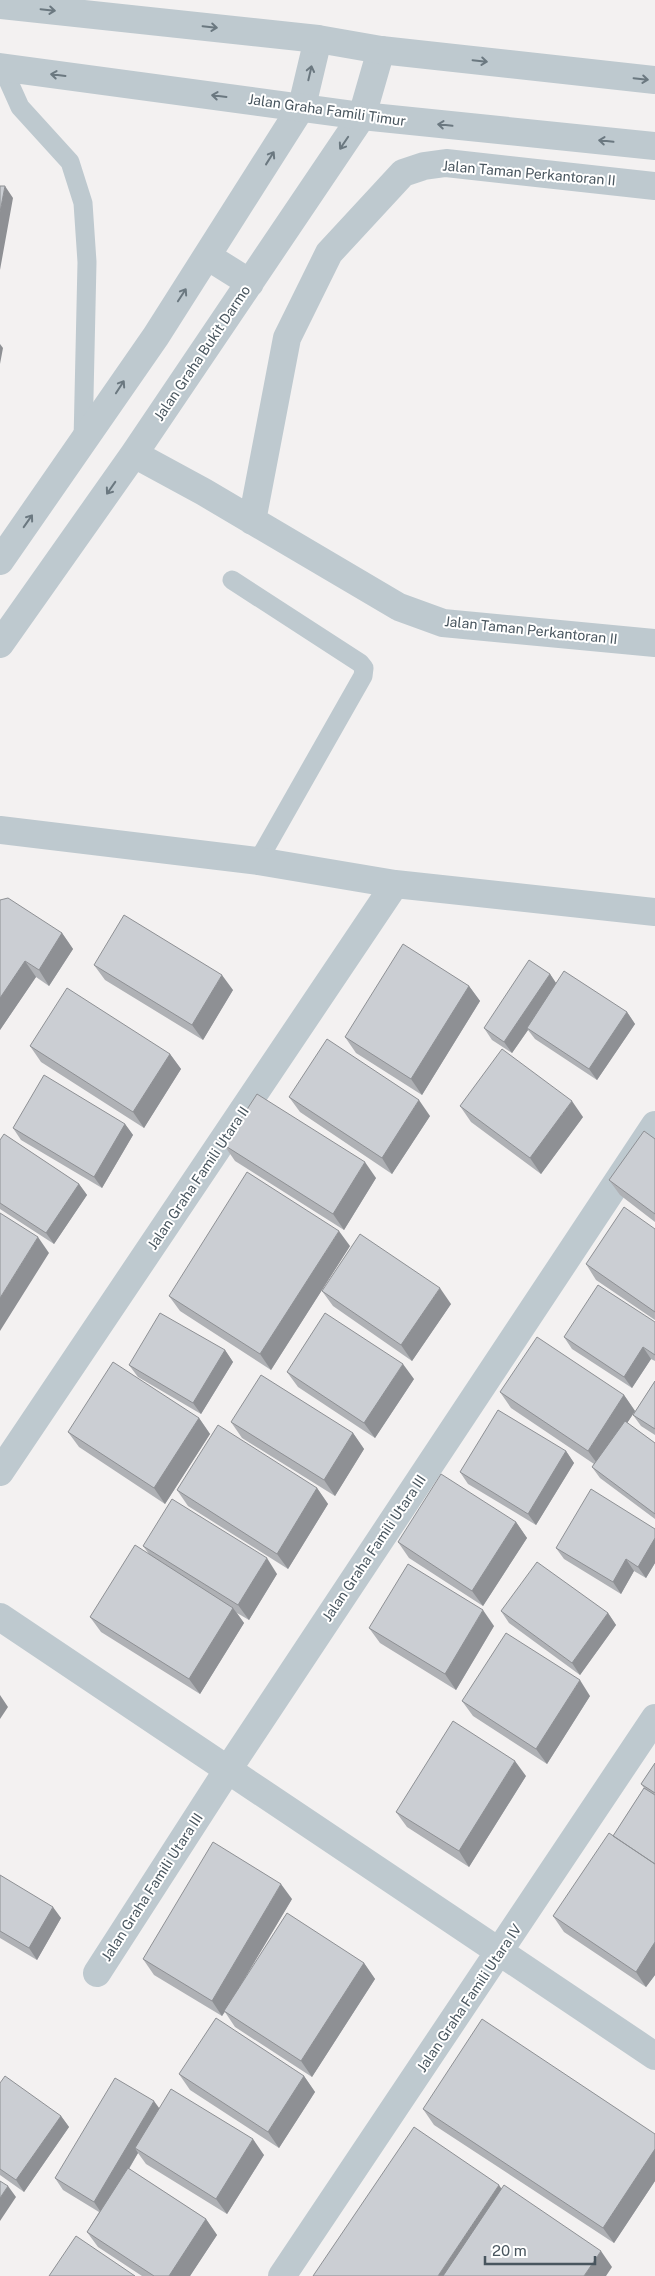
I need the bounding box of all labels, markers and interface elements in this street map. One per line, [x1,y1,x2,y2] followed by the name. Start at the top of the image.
[40,5,56,15] one-way arrow
[202,22,218,32] one-way arrow
[472,56,488,66] one-way arrow
[306,65,315,81] one-way arrow
[50,69,66,79] one-way arrow
[633,74,649,84] one-way arrow
[211,90,227,100] one-way arrow
[247,91,407,129] street label: Jalan Graha Famili Timur
[437,120,453,130] one-way arrow
[339,136,349,150] one-way arrow
[599,136,615,146] one-way arrow
[265,151,275,165] one-way arrow
[442,157,616,189] street label: Jalan Taman Perkantoran II
[151,282,253,424] street label: Jalan Graha Bukit Darmo
[178,288,188,302] one-way arrow
[115,381,125,395] one-way arrow
[105,481,116,494] one-way arrow
[23,514,33,528] one-way arrow
[444,613,618,647] street label: Jalan Taman Perkantoran II
[144,1103,252,1253] street label: Jalan Graha Famili Utara II
[319,1472,429,1624] street label: Jalan Graha Famili Utara III
[98,1810,206,1964] street label: Jalan Graha Famili Utara III
[414,1921,525,2075] street label: Jalan Graha Famili Utara IV
[485,2234,595,2266] scale bar
[492,2242,527,2259] text: 20 m

